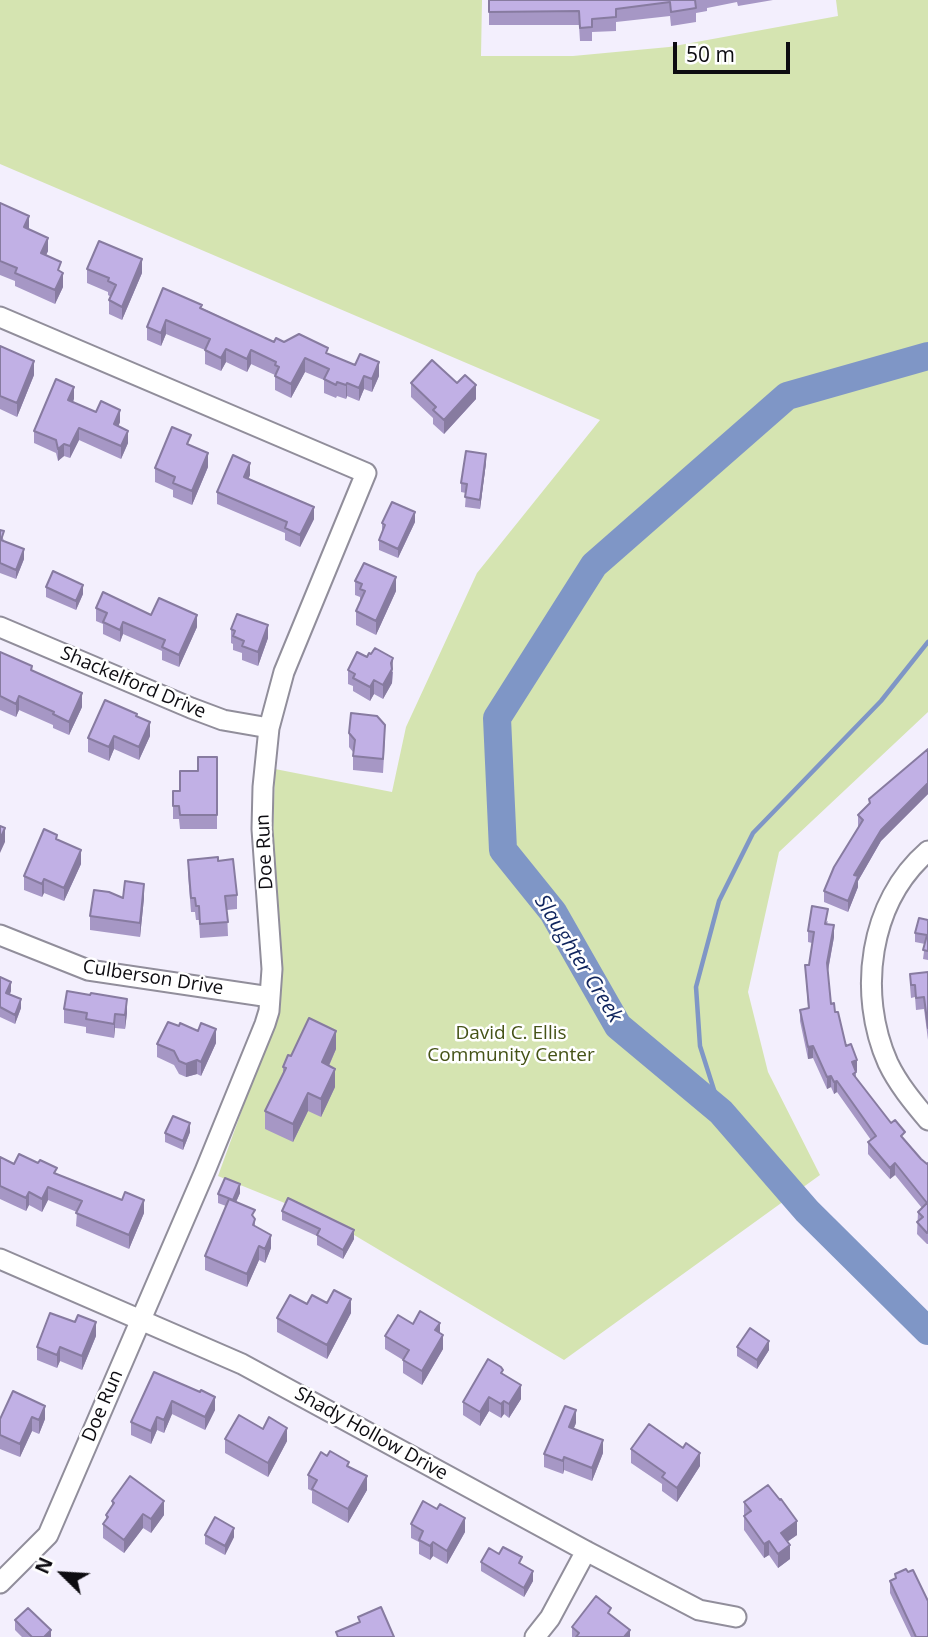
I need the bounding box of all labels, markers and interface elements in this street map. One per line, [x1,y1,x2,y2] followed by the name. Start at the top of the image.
[676,28,793,72] scale bar
[686,40,735,68] text: 50 m
[57,642,209,724] street label: Shackelford Drive
[252,814,278,890] street label: Doe Run
[529,890,627,1028] water label: Slaughter Creek
[81,956,225,1000] street label: Culberson Drive
[427,1023,595,1067] park label: David C. Ellis Community Center
[78,1367,128,1445] street label: Doe Run
[291,1382,451,1486] street label: Shady Hollow Drive
[28,1539,98,1609] north arrow
[29,1553,59,1578] text: N

